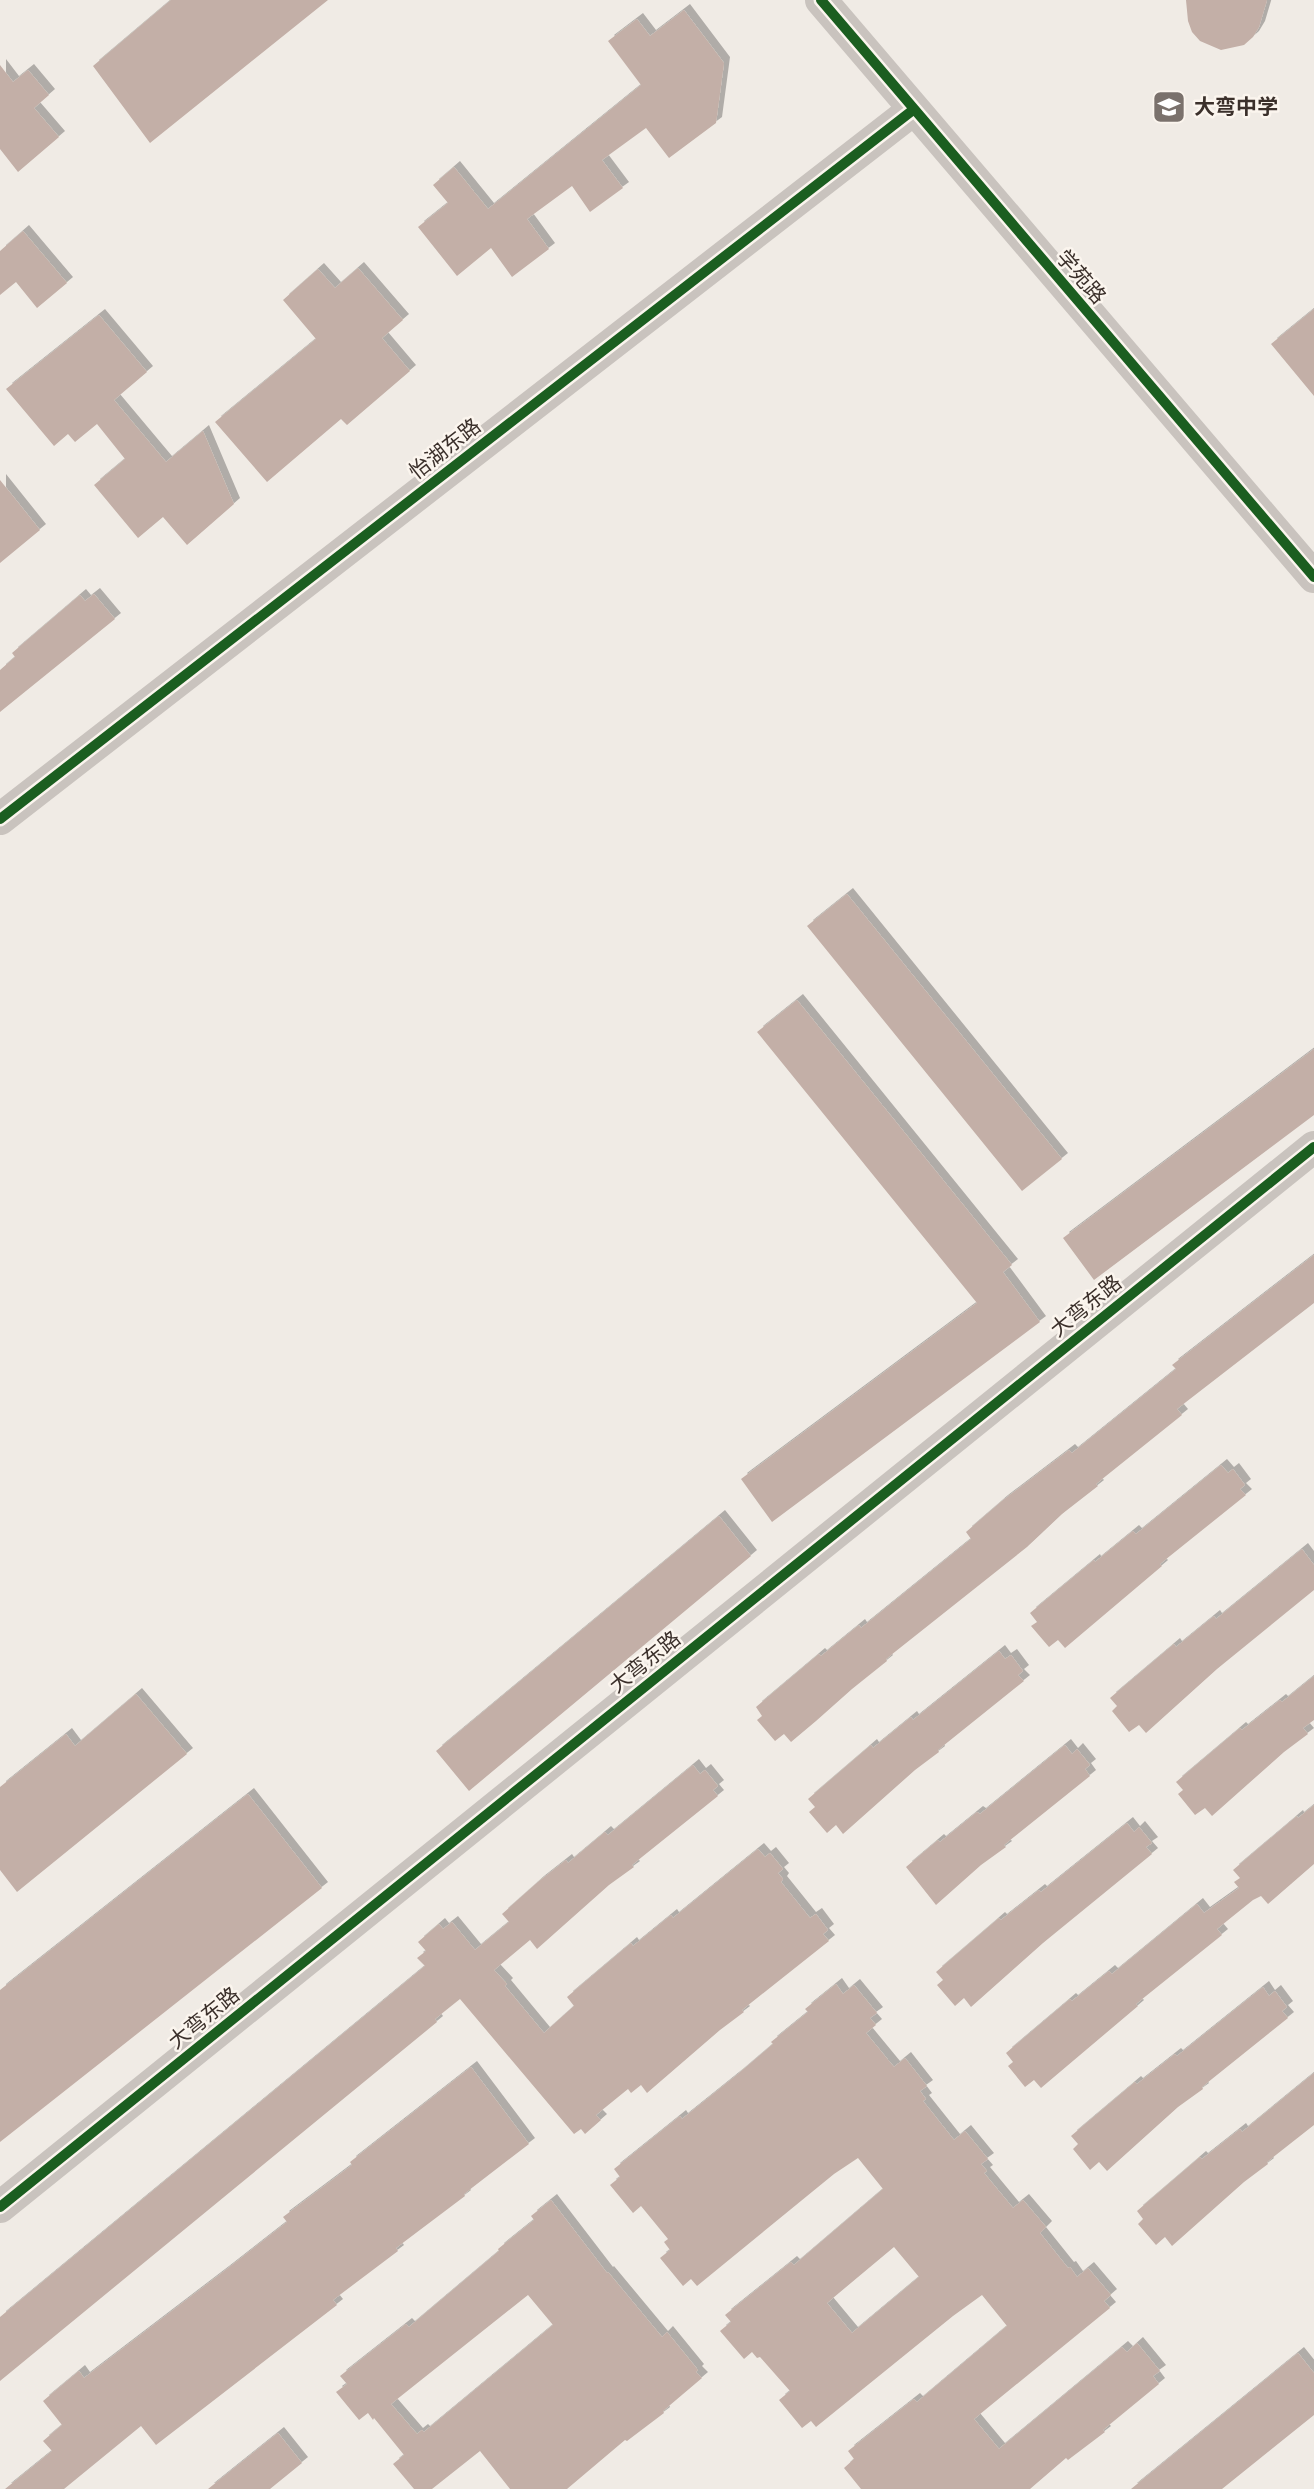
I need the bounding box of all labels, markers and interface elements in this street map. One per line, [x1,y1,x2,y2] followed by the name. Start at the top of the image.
[1150,88,1188,126] school or university icon: 大弯中学
[1194,94,1278,119] place label: 大弯中学
[1051,245,1111,309] street label: 学苑路
[404,413,485,484] street label: 怡湖东路
[1045,1269,1126,1342] street label: 大弯东路
[604,1625,685,1698] street label: 大弯东路
[163,1981,244,2054] street label: 大弯东路

